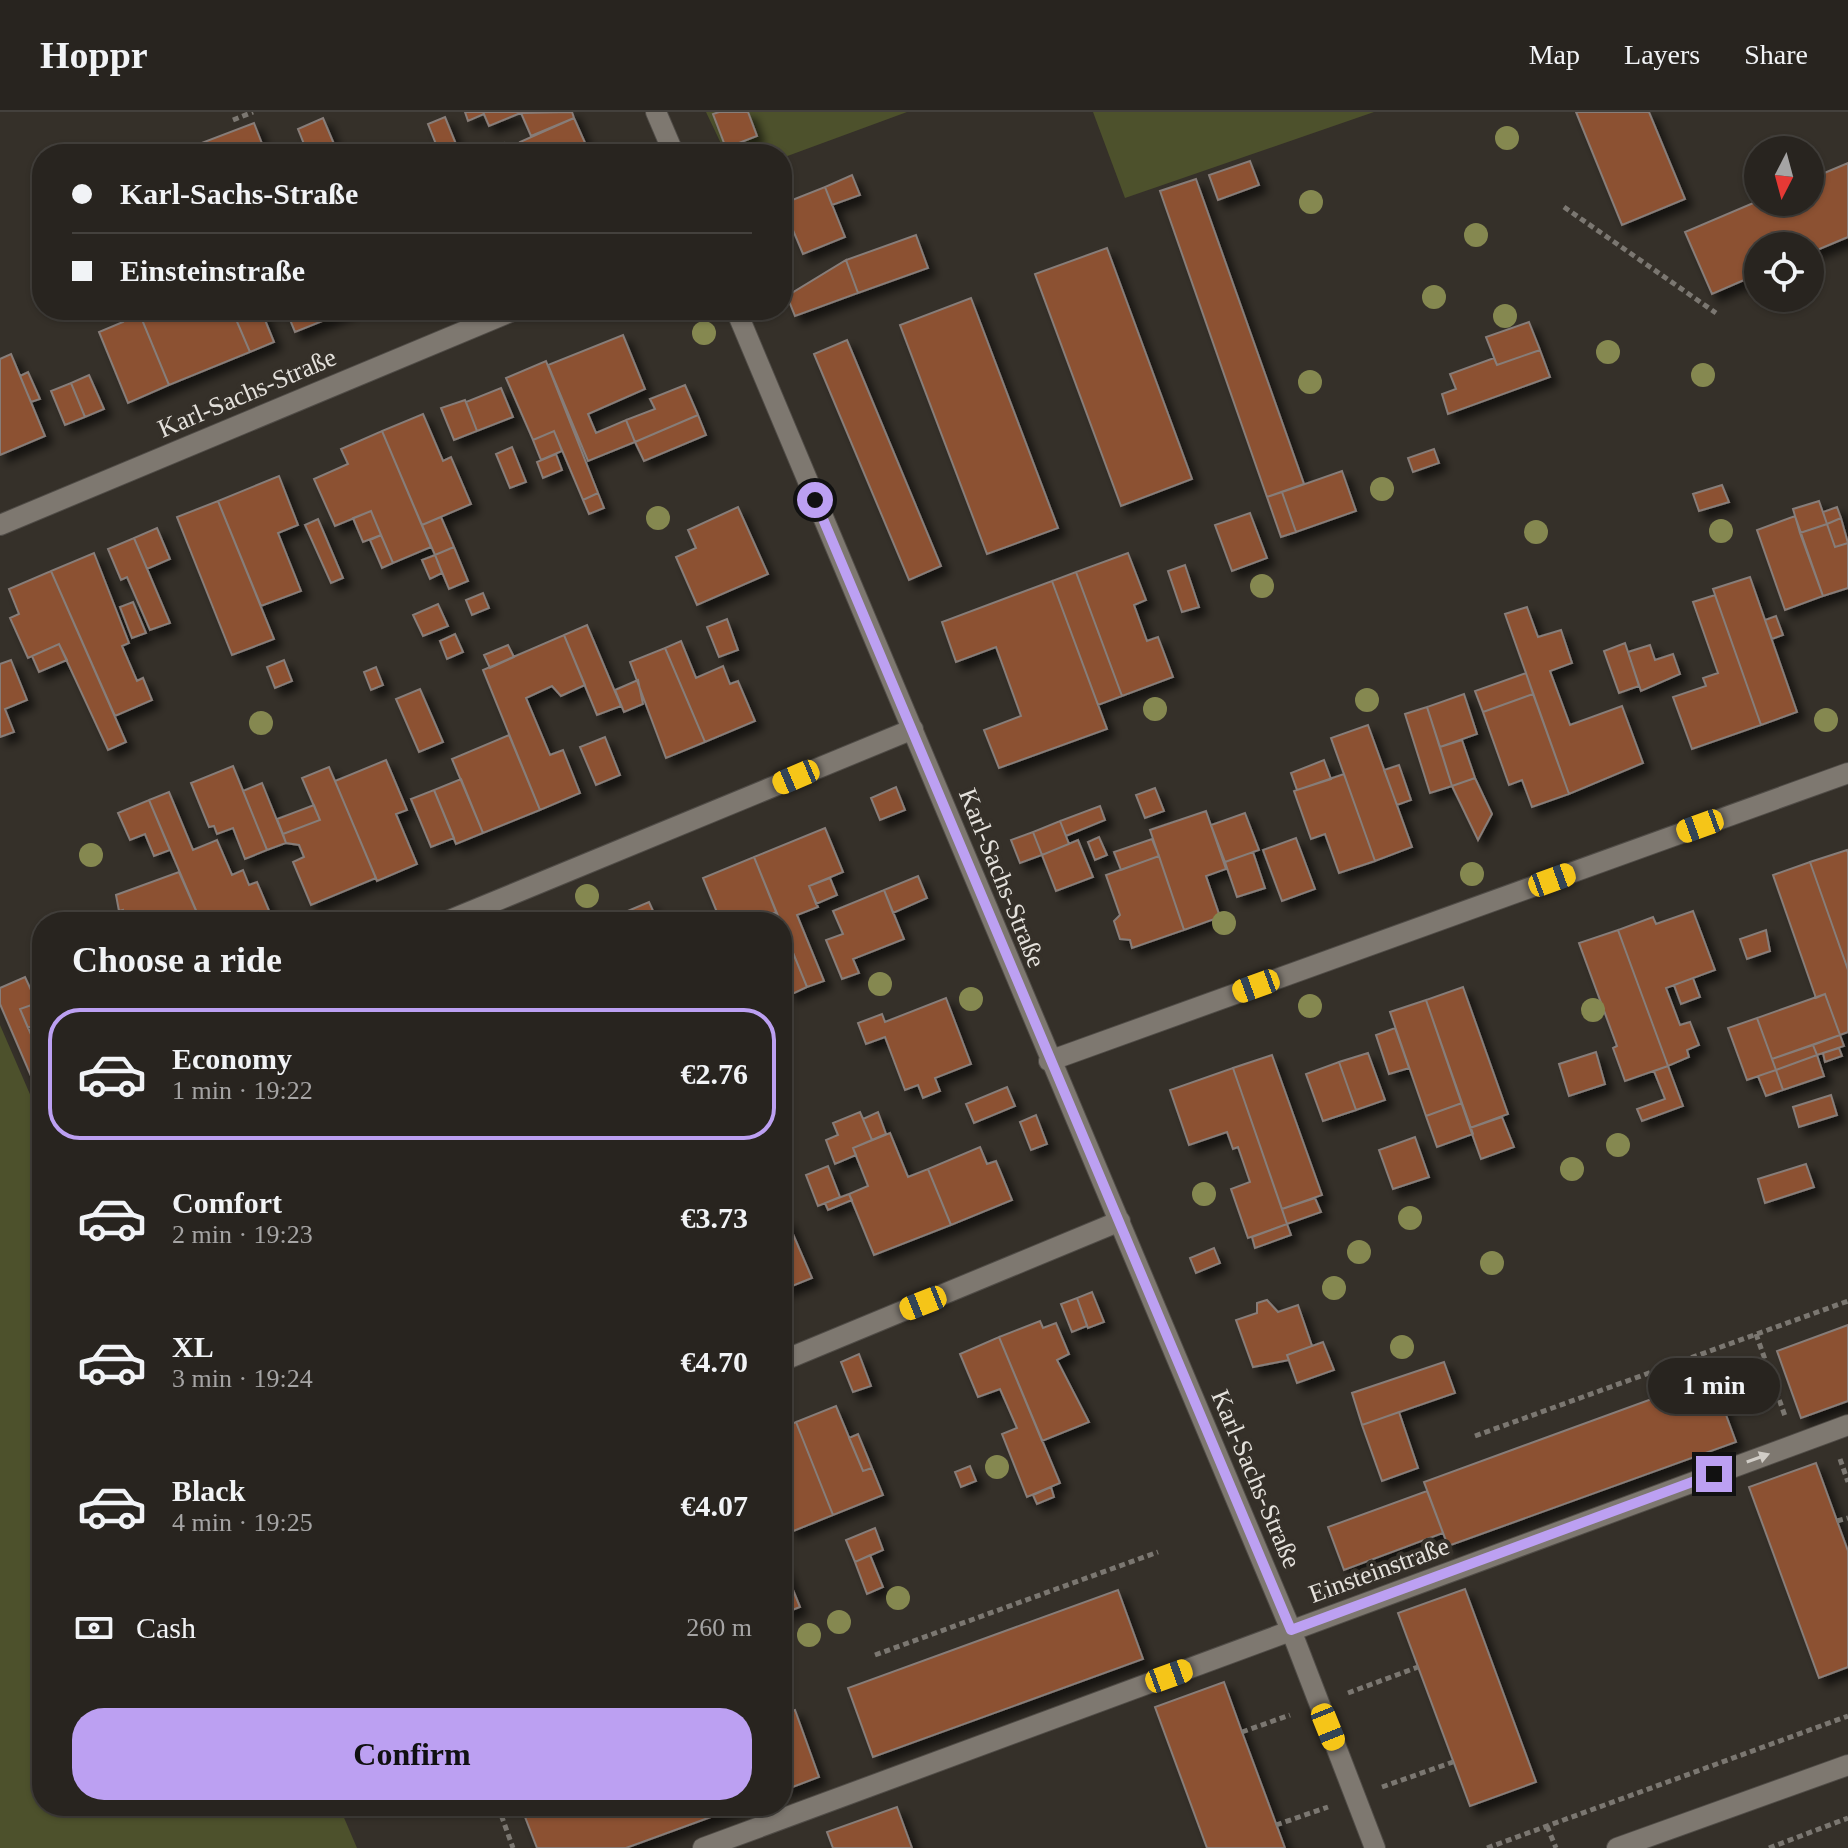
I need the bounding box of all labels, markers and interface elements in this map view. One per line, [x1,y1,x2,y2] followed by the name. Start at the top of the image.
[40,34,148,76] text: Hoppr
[1529,39,1580,70] text: Map
[1624,39,1700,70] text: Layers
[1744,39,1808,70] text: Share
[1744,136,1824,216] north arrow
[1744,136,1824,312] map controls
[120,177,358,210] text: Karl-Sachs-Straße
[1744,232,1824,312] button: locate
[120,254,305,287] text: Einsteinstraße
[154,342,340,444] street label: Karl-Sachs-Straße
[797,482,833,518] route start
[769,757,823,797] car
[953,784,1051,972] street label: Karl-Sachs-Straße
[1673,807,1727,845] car
[1525,861,1579,899] car
[72,940,282,980] text: Choose a ride
[1229,967,1283,1005] car
[76,1038,148,1110] icon: car
[172,1042,292,1075] text: Economy
[681,1057,748,1090] text: €2.76
[172,1076,313,1105] text: 1 min · 19:22
[76,1182,148,1254] icon: car
[172,1186,282,1219] text: Comfort
[681,1201,748,1234] text: €3.73
[172,1220,313,1249] text: 2 min · 19:23
[896,1283,950,1323] car
[76,1326,148,1398] icon: car
[172,1330,214,1363] text: XL
[681,1345,748,1378] text: €4.70
[1648,1358,1780,1414] callout: 1 min
[172,1364,313,1393] text: 3 min · 19:24
[1683,1371,1745,1400] text: 1 min
[1205,1386,1307,1572] street label: Karl-Sachs-Straße
[1746,1451,1770,1464] one-way arrow
[1696,1456,1732,1492] route end
[76,1470,148,1542] icon: car
[172,1474,245,1507] text: Black
[681,1489,748,1522] text: €4.07
[172,1508,313,1537] text: 4 min · 19:25
[1305,1531,1453,1609] street label: Einsteinstraße
[72,1606,116,1650] icon: cash
[136,1611,196,1644] text: Cash
[686,1613,752,1642] text: 260 m
[1142,1657,1196,1695] car
[1308,1700,1348,1754] car
[72,1708,752,1800] button: Confirm

